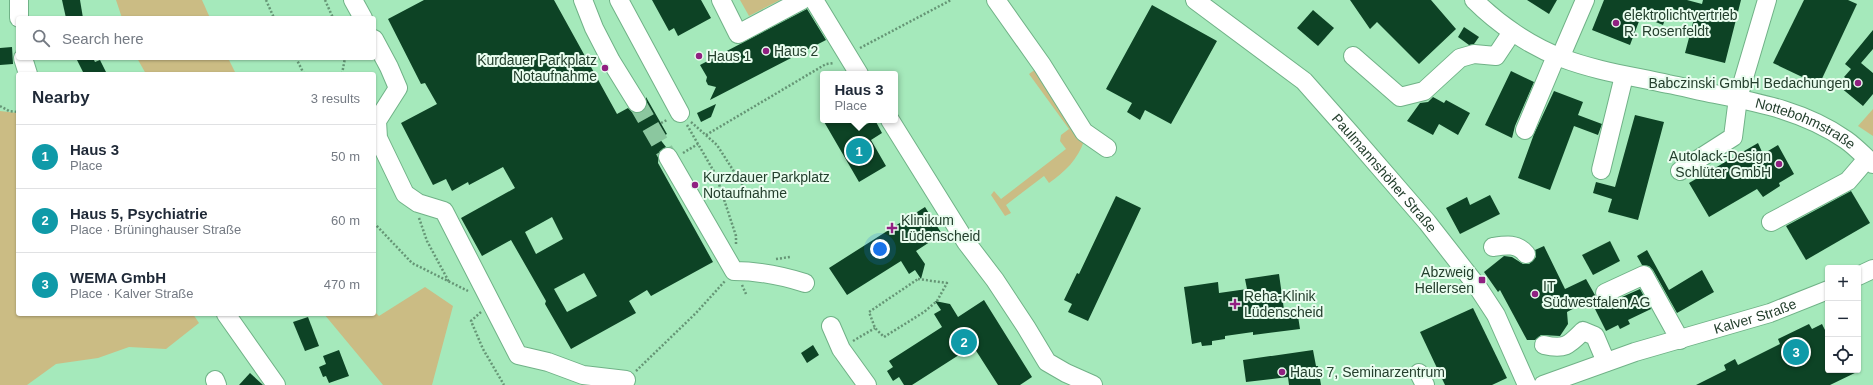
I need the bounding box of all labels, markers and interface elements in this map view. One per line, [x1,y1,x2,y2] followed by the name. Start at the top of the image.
[1624,7,1738,39] place label: elektrolichtvertrieb R. Rosenfeldt
[16,16,376,60] search box
[1611,18,1621,28] marker: elektrolichtvertrieb R. Rosenfeldt
[30,27,52,49] icon: search
[62,30,144,47] text: Search here
[774,43,819,59] place label: Haus 2
[761,46,771,56] marker: Haus 2
[707,48,752,64] place label: Haus 1
[694,51,704,61] marker: Haus 1
[477,52,597,84] place label: Kurdauer Parkplatz Notaufnahme
[600,63,610,73] marker: Kurdauer Parkplatz Notaufnahme
[820,71,898,123] popup
[1648,75,1850,91] place label: Babczinski GmbH Bedachungen
[1853,78,1863,88] marker: Babczinski GmbH Bedachungen
[834,81,884,98] text: Haus 3
[32,88,90,107] text: Nearby
[311,91,360,106] text: 3 results
[1754,95,1859,152] street label: Nottebohmstraße
[834,98,867,113] text: Place
[1329,110,1440,236] street label: Paulmannshöher Straße
[846,136,872,166] pin: 1
[70,141,119,158] text: Haus 3
[1669,148,1771,180] place label: Autolack-Design Schlüter GmbH
[41,149,49,164] text: 1
[331,149,360,164] text: 50 m
[70,158,103,173] text: Place
[1774,159,1784,169] marker: Autolack-Design Schlüter GmbH
[703,169,830,201] place label: Kurzdauer Parkplatz Notaufnahme
[690,180,700,190] marker: Kurzdauer Parkplatz Notaufnahme
[70,205,208,222] text: Haus 5, Psychiatrie
[901,212,980,244] place label: Klinikum Lüdenscheid
[41,213,49,228] text: 2
[331,213,360,228] text: 60 m
[70,222,241,237] text: Place · Brüninghauser Straße
[886,222,898,234] marker: Klinikum Lüdenscheid
[870,239,890,259] your location
[1415,264,1474,296] place label: Abzweig Hellersen
[1825,265,1861,373] map controls
[1825,265,1861,301] button: +
[70,269,166,286] text: WEMA GmbH
[1477,275,1487,285] marker: Abzweig Hellersen
[41,277,49,292] text: 3
[324,277,360,292] text: 470 m
[1543,278,1650,310] place label: IT Südwestfalen AG
[70,286,194,301] text: Place · Kalver Straße
[1244,288,1323,320] place label: Reha-Klinik Lüdenscheid
[1530,289,1540,299] marker: IT Südwestfalen AG
[1712,295,1799,337] street label: Kalver Straße
[1229,298,1241,310] marker: Reha-Klinik Lüdenscheid
[1825,301,1861,337] button: −
[951,327,977,357] pin: 2
[1783,337,1809,367] pin: 3
[1825,337,1861,373] button: locate
[1290,364,1445,380] place label: Haus 7, Seminarzentrum
[1277,367,1287,377] marker: Haus 7, Seminarzentrum

